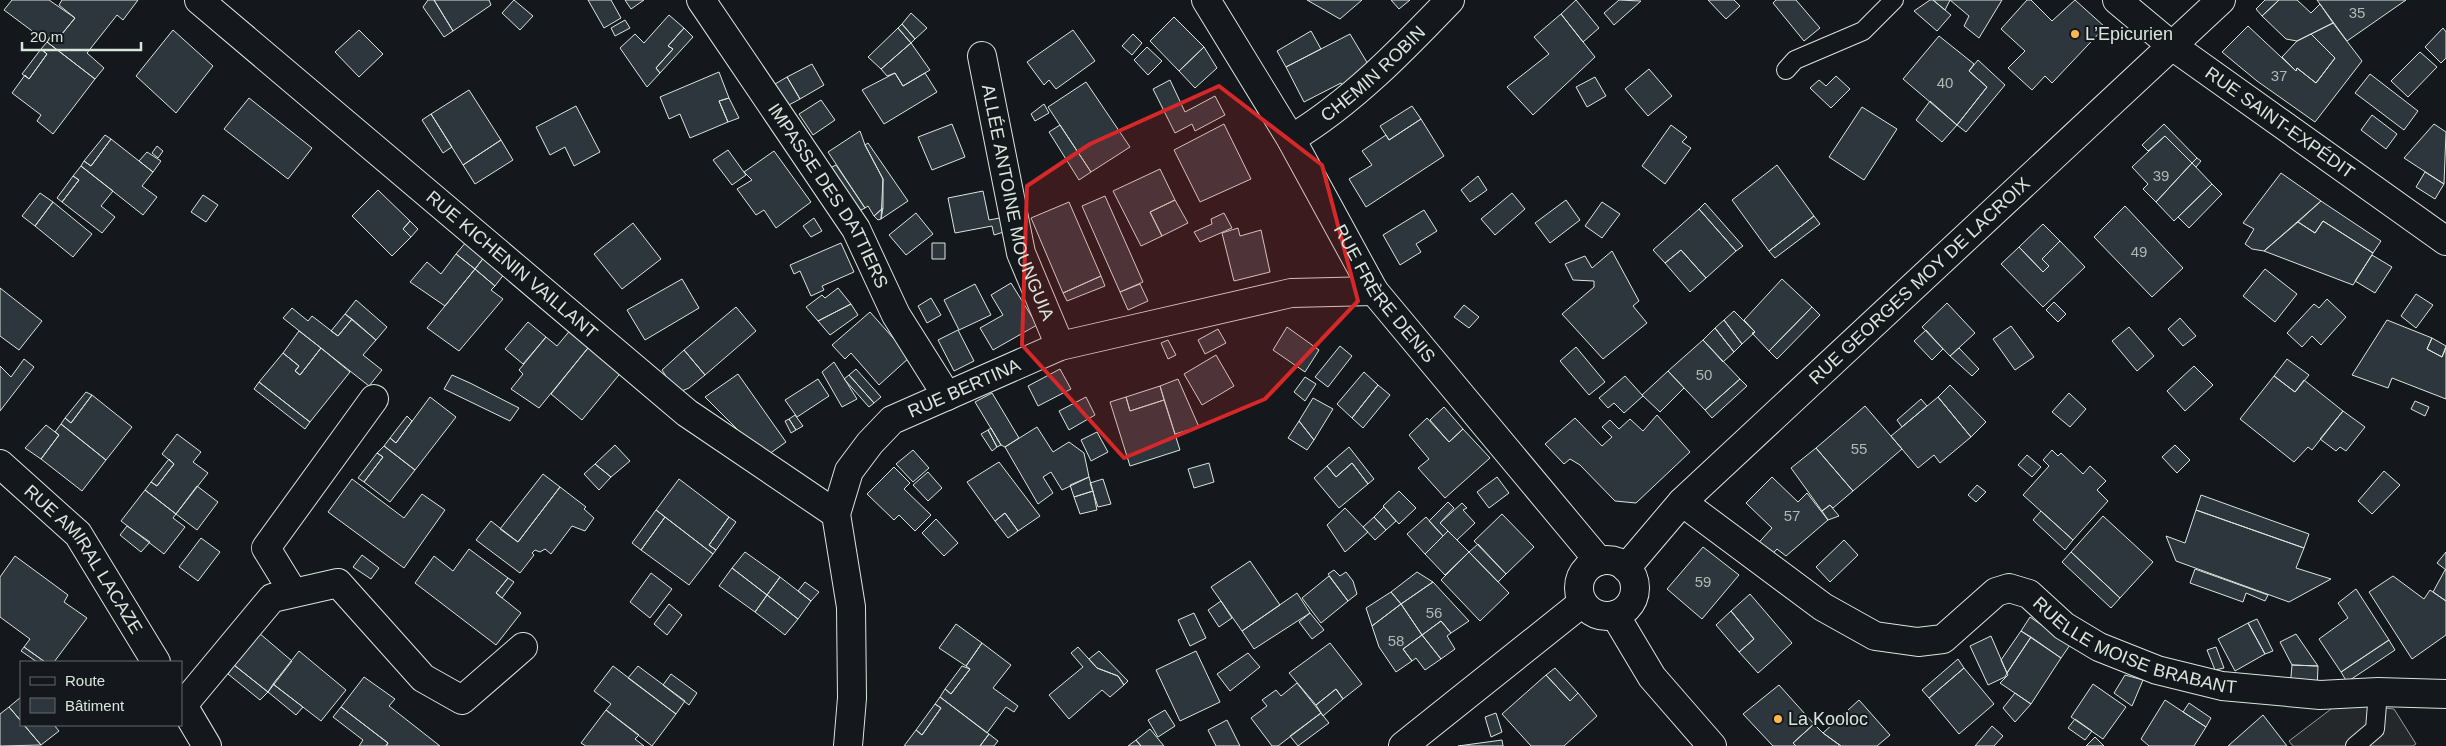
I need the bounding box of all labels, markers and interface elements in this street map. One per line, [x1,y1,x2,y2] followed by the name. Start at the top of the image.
[2349,4,2365,21] house number: 35
[22,20,141,52] scale bar
[1317,22,1429,126] street label: CHEMIN ROBIN
[2085,24,2173,44] place label: L’Epicurien
[30,28,63,45] text: 20 m
[2069,28,2081,40] marker: L’Epicurien
[2202,63,2358,182] street label: RUE SAINT-EXPÉDIT
[2271,67,2287,84] house number: 37
[1937,74,1953,91] house number: 40
[978,83,1058,323] street label: ALLÉE ANTOINE MOUNGUIA
[764,100,892,291] street label: IMPASSE DES DATTIERS
[2153,167,2169,184] house number: 39
[1805,173,2034,388] street label: RUE GEORGES MOY DE LACROIX
[422,187,602,343] street label: RUE KICHENIN VAILLANT
[1330,221,1439,367] street label: RUE FRÈRE DENIS
[2131,243,2147,260] house number: 49
[905,355,1023,422] street label: RUE BERTINA
[1696,366,1712,383] house number: 50
[1851,440,1867,457] house number: 55
[20,481,146,637] street label: RUE AMIRAL LACAZE
[1784,507,1800,524] house number: 57
[1695,573,1711,590] house number: 59
[2029,593,2238,697] street label: RUELLE MOISE BRABANT
[1426,604,1442,621] house number: 56
[1388,632,1404,649] house number: 58
[20,661,182,726] legend
[65,672,105,689] text: Route
[65,697,125,714] text: Bâtiment
[1788,709,1868,729] place label: La Kooloc
[1772,713,1784,725] marker: La Kooloc

